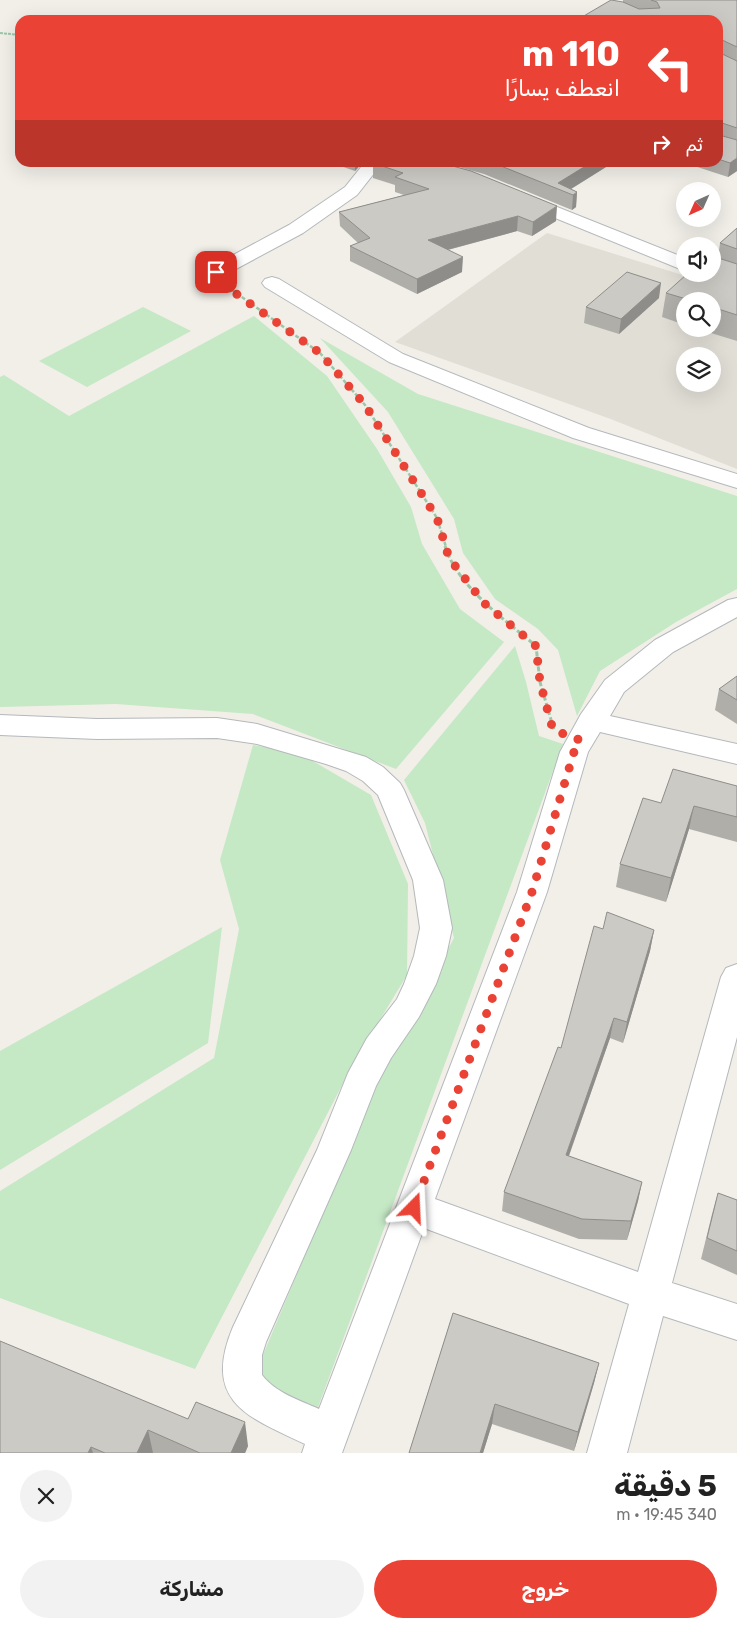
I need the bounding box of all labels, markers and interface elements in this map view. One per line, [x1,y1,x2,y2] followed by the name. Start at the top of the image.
[522,33,620,75] text: 110 m
[638,35,703,100] icon: left
[504,75,620,102] text: انعطف يسارًا
[647,130,675,158] icon: right
[685,133,703,156] text: ثم
[676,182,721,228] north arrow
[676,182,721,392] map controls
[676,237,721,282] button: sound
[195,251,237,293] pin
[202,258,230,286] icon: arrive
[676,292,721,337] button: search
[676,347,721,392] button: layers
[387,1181,439,1233] position arrow
[614,1468,717,1504] text: 5 دقيقة
[20,1470,72,1522] button: close
[616,1505,717,1524] text: 340 m · 19:45
[20,1560,364,1618] button: مشاركة
[374,1560,717,1618] button: خروج

